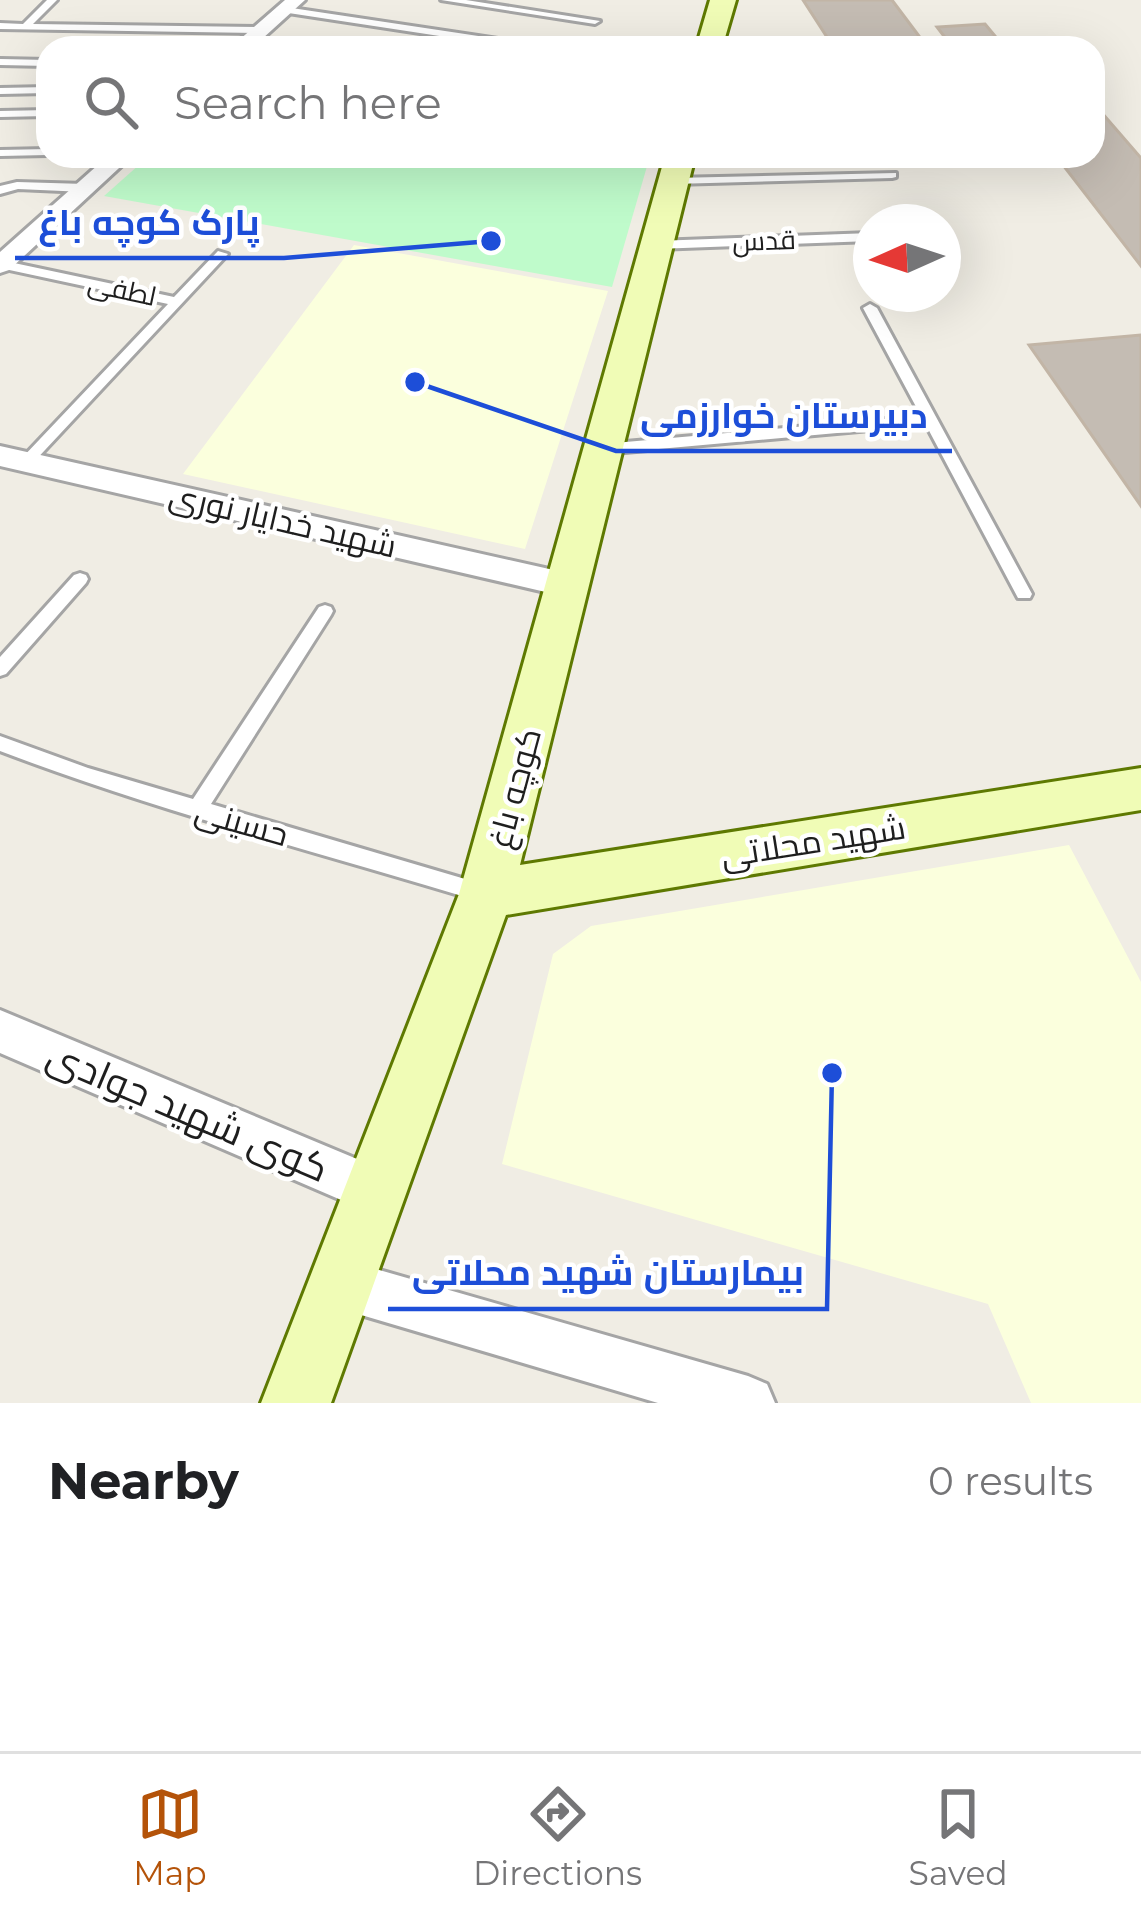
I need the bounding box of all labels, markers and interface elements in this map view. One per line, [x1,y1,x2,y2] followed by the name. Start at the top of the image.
[36,36,1105,168] search box
[78,69,144,135] icon: search
[174,75,442,130] text: Search here
[15,186,284,258] callout: پارک کوچه باغ
[38,200,260,248] text: پارک کوچه باغ
[853,204,961,312] north arrow
[732,223,796,258] street label: قدس
[85,266,159,313] street label: لطفی
[616,379,952,451] callout: دبیرستان خوارزمی
[640,393,928,438] text: دبیرستان خوارزمی
[166,474,400,566] street label: شهید خدایار نوری
[479,724,552,853] street label: کوچه باغ
[190,790,293,855] street label: حسینی
[718,807,908,876] street label: شهید محلاتی
[40,1030,336,1192] street label: کوی شهید جوادی
[388,1237,827,1309] callout: بیمارستان شهید محلاتی
[412,1250,804,1295] text: بیمارستان شهید محلاتی
[48,1450,239,1512] text: Nearby
[928,1457,1093,1505] text: 0 results
[133,1781,207,1893] tab: Map
[473,1781,642,1893] tab: Directions
[909,1781,1008,1893] tab: Saved

